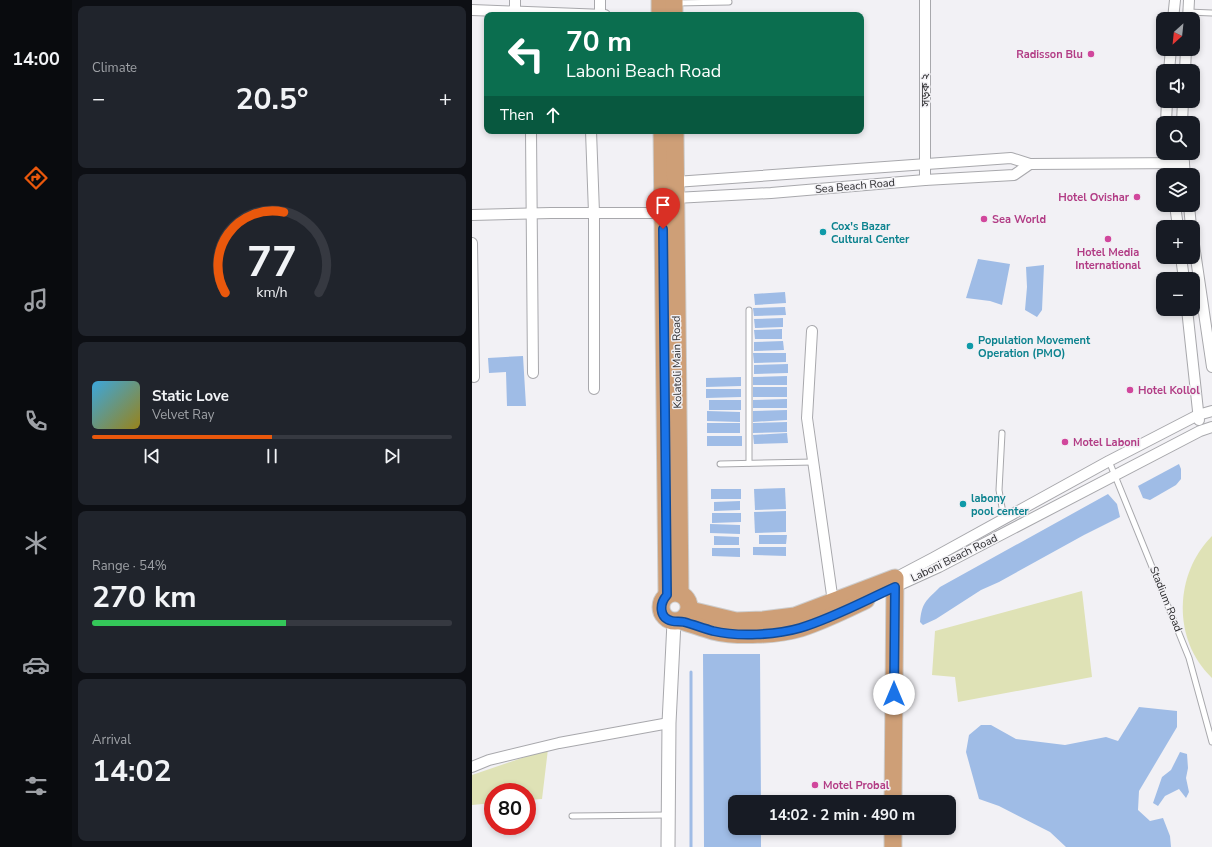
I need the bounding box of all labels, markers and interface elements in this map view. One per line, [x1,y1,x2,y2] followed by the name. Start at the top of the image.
[1156,12,1200,56] north arrow
[1156,12,1200,316] map controls
[566,23,632,61] text: 70 m
[500,28,552,80] icon: left
[12,47,60,71] text: 14:00
[1016,47,1083,62] place label: Radisson Blu
[1086,49,1096,59] marker: Radisson Blu
[92,59,137,77] text: Climate
[566,59,721,83] text: Laboni Beach Road
[1156,64,1200,108] button: sound
[918,73,933,107] street label: সড়ক ২
[236,79,308,120] text: 20.5°
[92,84,105,114] text: −
[439,84,452,114] text: +
[542,104,564,126] icon: ahead
[500,105,534,125] text: Then
[1156,116,1200,160] button: search
[22,164,50,192] icon: directions
[1156,168,1200,212] button: layers
[814,175,896,197] street label: Sea Beach Road
[646,188,680,229] pin
[1058,190,1130,205] place label: Hotel Ovishar
[1132,192,1142,202] marker: Hotel Ovishar
[652,194,674,216] icon: arrive
[992,212,1046,227] place label: Sea World
[979,214,989,224] marker: Sea World
[831,219,910,247] place label: Cox's Bazar Cultural Center
[1156,220,1200,264] button: +
[818,227,828,237] marker: Cox's Bazar Cultural Center
[247,234,297,291] text: 77
[1103,234,1113,244] marker: Hotel Media International
[1075,245,1141,273] place label: Hotel Media International
[1156,272,1200,316] button: −
[256,283,288,302] text: km/h
[22,286,50,314] icon: music
[669,315,685,409] street label: Kolatoli Main Road
[978,333,1091,361] place label: Population Movement Operation (PMO)
[965,341,975,351] marker: Population Movement Operation (PMO)
[1138,383,1200,398] place label: Hotel Kollol
[1125,385,1135,395] marker: Hotel Kollol
[152,386,229,406] text: Static Love
[152,406,214,424] text: Velvet Ray
[22,407,50,435] icon: phone
[1073,435,1140,450] place label: Motel Laboni
[1060,437,1070,447] marker: Motel Laboni
[141,445,163,467] icon: previous
[261,445,283,467] icon: pause
[381,445,403,467] icon: next
[971,491,1029,519] place label: labony pool center
[958,499,968,509] marker: labony pool center
[22,529,50,557] icon: climate
[908,530,1000,586] street label: Laboni Beach Road
[92,557,167,575] text: Range · 54%
[1146,564,1186,634] street label: Stadium Road
[92,577,197,618] text: 270 km
[22,651,50,679] icon: car
[873,673,915,715] position arrow
[92,731,131,749] text: Arrival
[92,751,171,792] text: 14:02
[22,772,50,800] icon: filters
[823,778,890,793] place label: Motel Probal
[810,780,820,790] marker: Motel Probal
[484,783,536,835] speed limit sign: 80
[769,805,915,825] text: 14:02 · 2 min · 490 m

